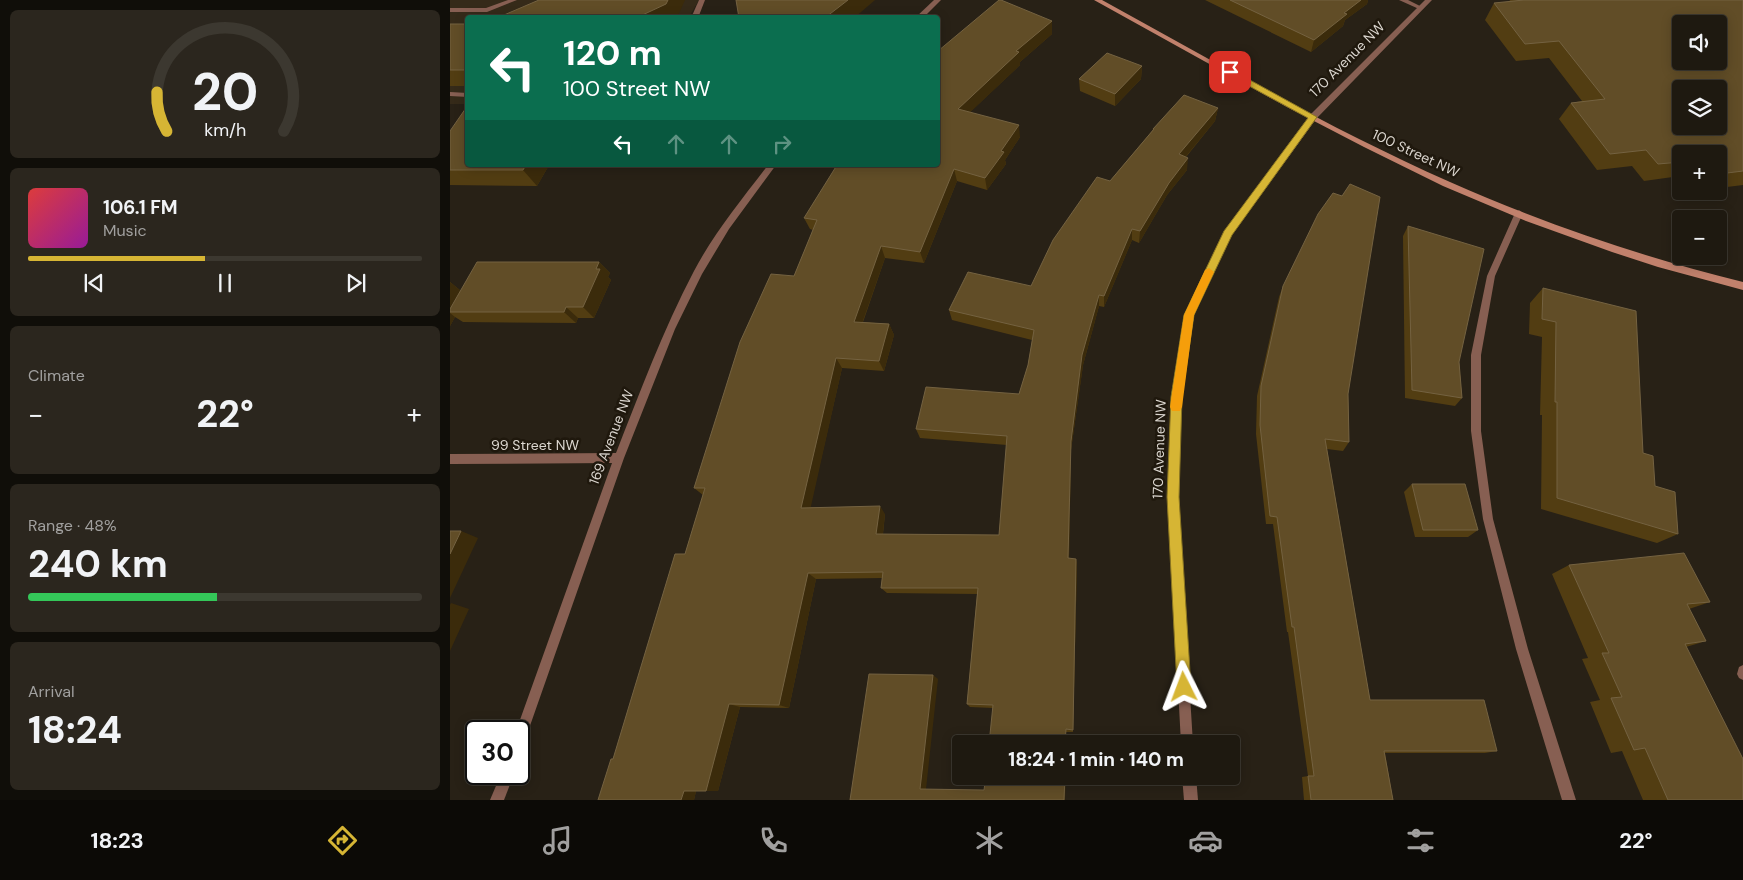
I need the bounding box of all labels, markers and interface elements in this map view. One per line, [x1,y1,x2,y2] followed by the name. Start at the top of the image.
[1672,15,1727,265] map controls
[1672,15,1727,70] button: sound
[1305,17,1389,101] street label: 170 Avenue NW
[563,30,662,76] text: 120 m
[480,35,545,100] icon: left
[1209,51,1251,93] pin
[192,58,258,126] text: 20
[1216,58,1244,86] icon: arrive
[563,74,711,103] text: 100 Street NW
[1672,80,1727,135] button: layers
[204,118,246,142] text: km/h
[1370,125,1463,181] street label: 100 Street NW
[609,130,637,158] icon: left
[662,130,690,158] icon: ahead
[715,130,743,158] icon: ahead
[768,130,796,158] icon: right
[1672,145,1727,200] button: +
[103,195,178,220] text: 106.1 FM
[1672,210,1727,265] button: −
[103,220,147,241] text: Music
[80,269,108,297] icon: previous
[211,269,239,297] icon: pause
[342,269,370,297] icon: next
[28,365,85,386] text: Climate
[585,387,637,487] street label: 169 Avenue NW
[196,389,254,439] text: 22°
[28,396,43,433] text: −
[407,396,422,433] text: +
[1148,399,1170,499] street label: 170 Avenue NW
[491,436,579,454] street label: 99 Street NW
[28,515,117,536] text: Range · 48%
[28,539,168,589] text: 240 km
[1157,660,1209,712] position arrow
[28,681,75,702] text: Arrival
[28,705,122,755] text: 18:24
[465,720,530,785] speed limit sign: 30
[1008,747,1184,772] text: 18:24 · 1 min · 140 m
[325,823,360,858] icon: directions
[540,823,575,858] icon: music
[756,823,791,858] icon: phone
[972,823,1007,858] icon: climate
[1188,823,1223,858] icon: car
[1403,823,1438,858] icon: filters
[90,826,144,855] text: 18:23
[1619,826,1653,855] text: 22°

